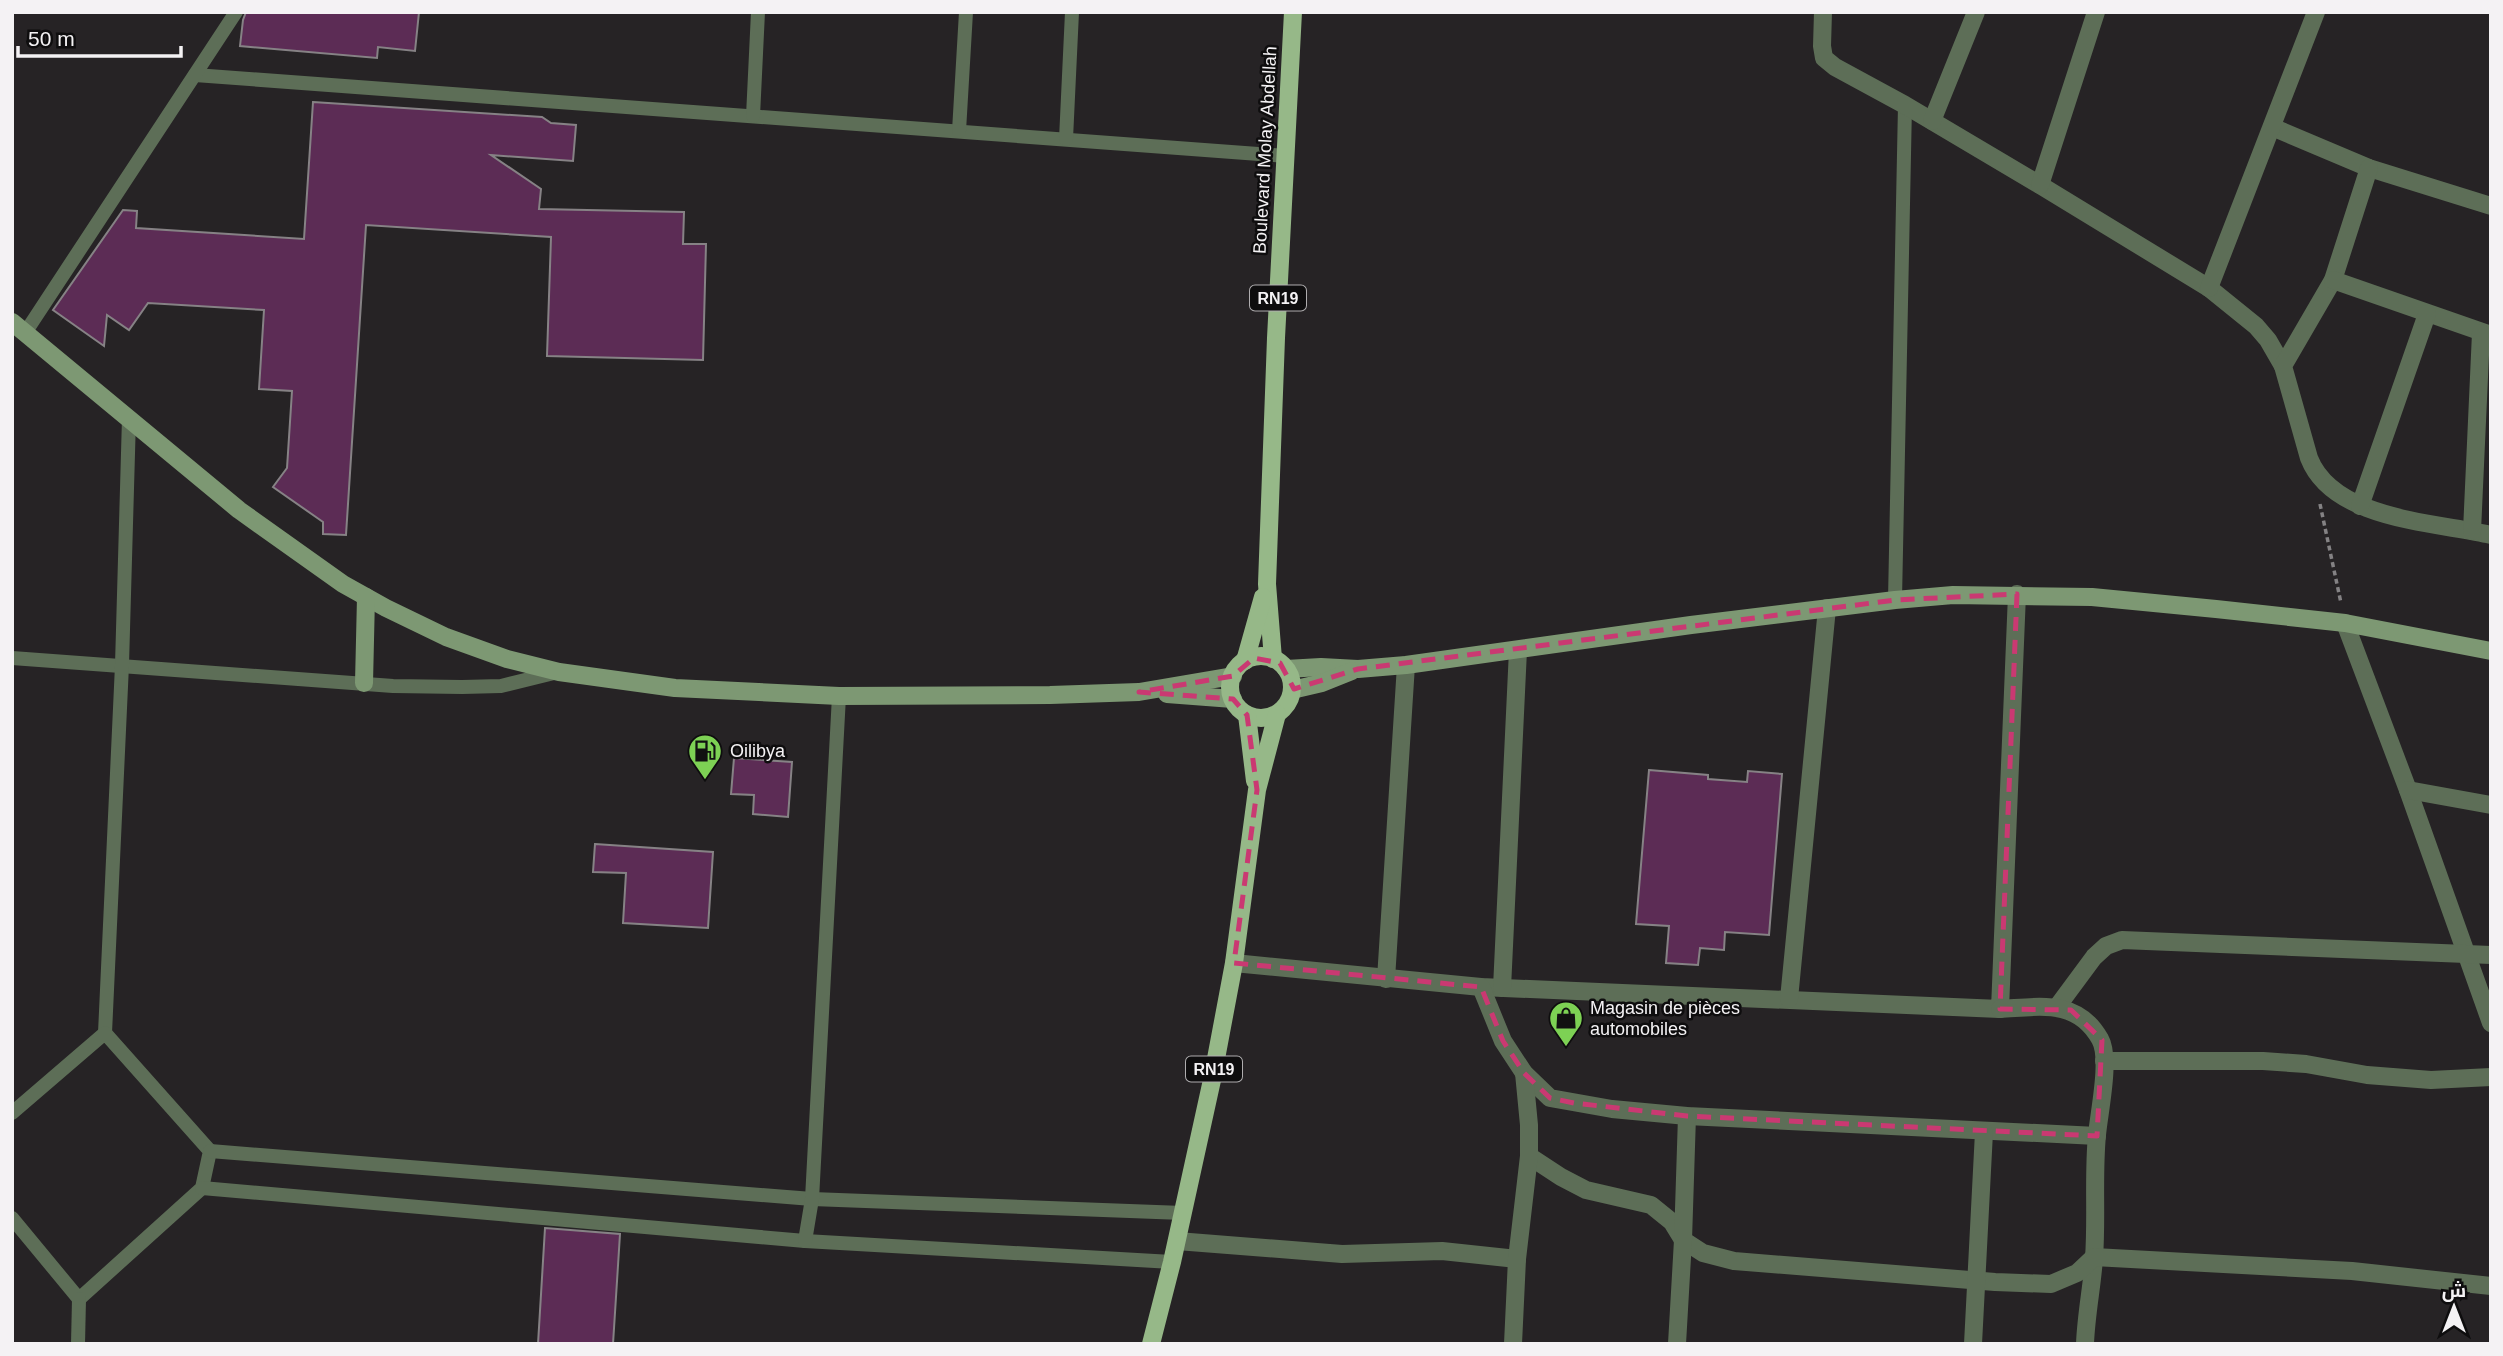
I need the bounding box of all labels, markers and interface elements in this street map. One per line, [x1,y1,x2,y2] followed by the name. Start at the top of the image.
[18,14,180,58] scale bar
[28,27,75,50] text: 50 m
[1250,46,1280,254] street label: Boulevard Molay Abdellah
[1250,286,1306,310] road number: RN19
[686,732,724,781] fuel station icon: Oilibya
[730,741,786,761] place label: Oilibya
[1590,998,1740,1039] place label: Magasin de pièces automobiles
[1547,999,1585,1048] shop icon: Magasin de pièces automobiles
[1186,1056,1242,1082] road number: RN19
[2419,1272,2489,1342] north arrow
[2442,1280,2466,1302] text: ش

